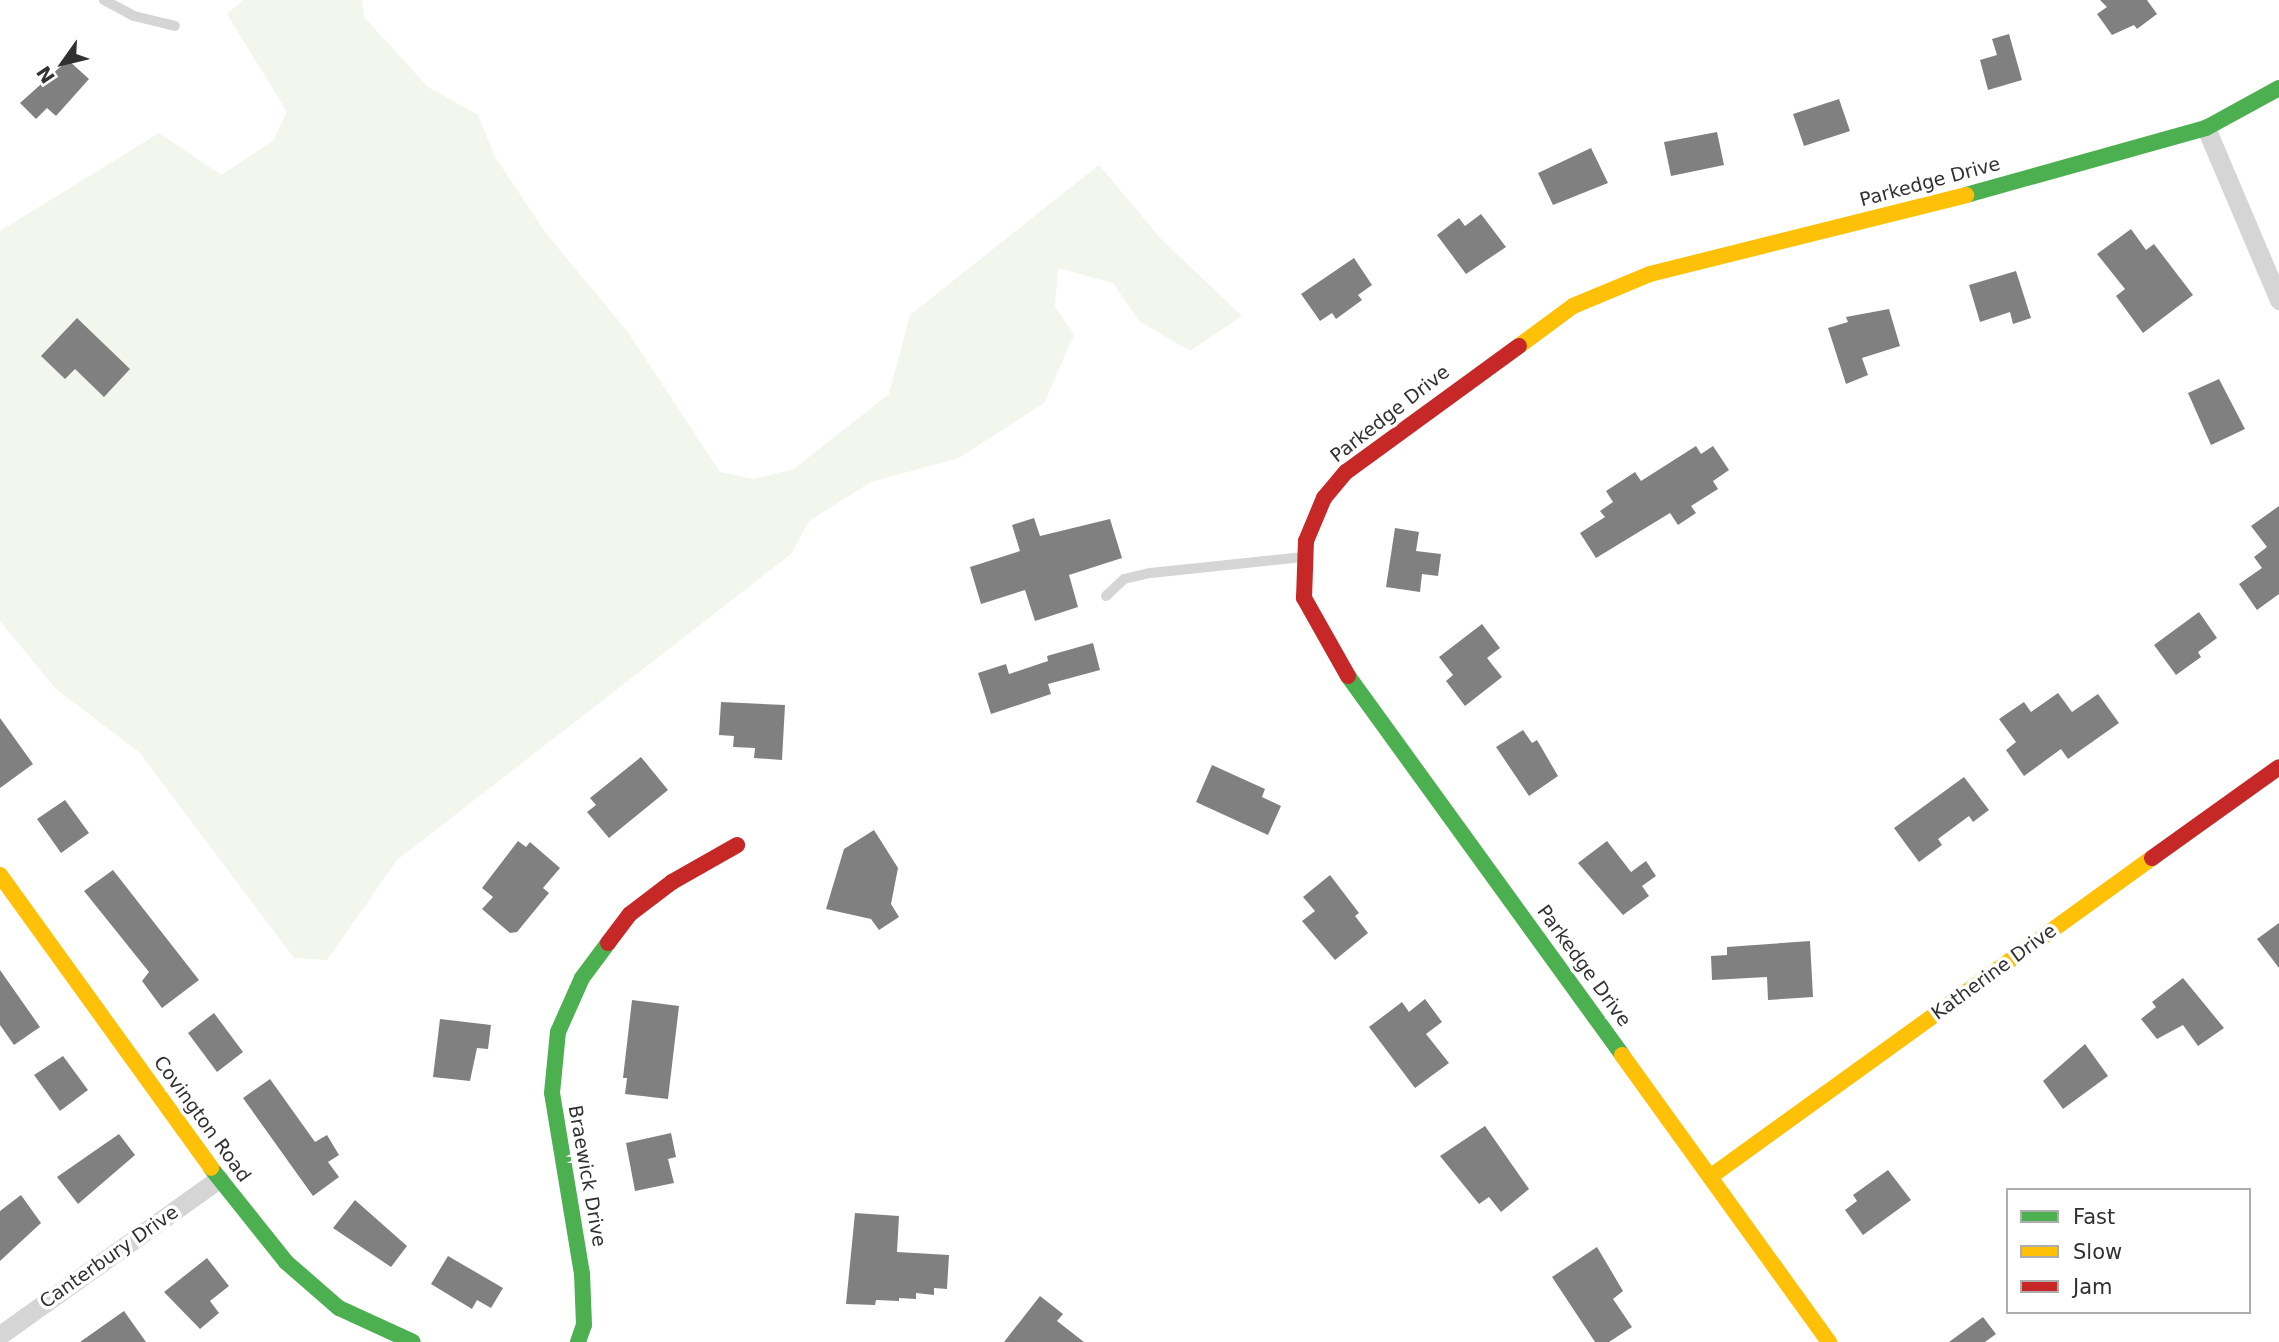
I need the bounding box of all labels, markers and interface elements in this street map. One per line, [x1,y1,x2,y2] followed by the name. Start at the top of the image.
[28,28,98,98] north arrow
[32,62,59,87] text: N
[1857,152,2003,212] street label: Parkedge Drive
[1326,361,1454,467] street label: Parkedge Drive
[1532,901,1636,1031] street label: Parkedge Drive
[1927,919,2061,1025] street label: Katherine Drive
[149,1051,255,1187] street label: Covington Road
[563,1104,611,1248] street label: Braewick Drive
[2006,1188,2251,1314] legend
[35,1201,183,1313] street label: Canterbury Drive
[2073,1205,2115,1229] text: Fast
[2073,1240,2122,1264] text: Slow
[2073,1275,2113,1299] text: Jam

